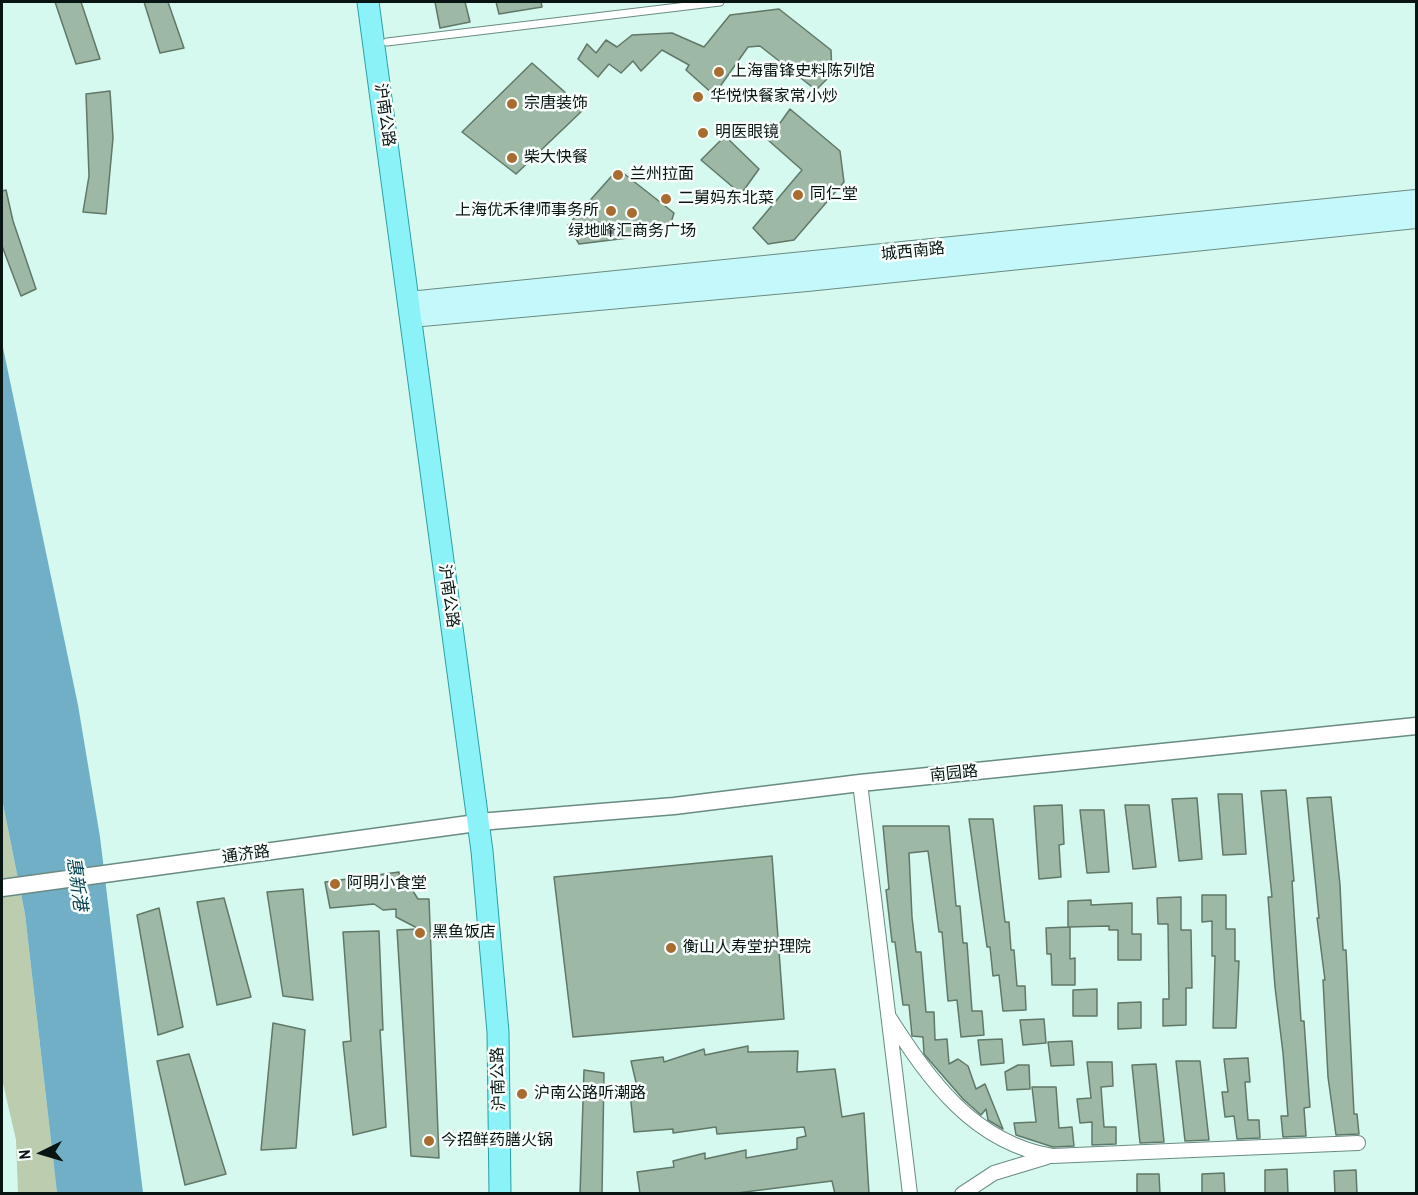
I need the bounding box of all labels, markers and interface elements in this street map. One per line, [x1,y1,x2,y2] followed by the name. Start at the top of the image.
[731,62,875,82] place label: 上海雷锋史料陈列馆
[712,65,726,79] marker: 上海雷锋史料陈列馆
[370,82,398,148] street label: 沪南公路
[710,87,838,107] place label: 华悦快餐家常小炒
[691,90,705,104] marker: 华悦快餐家常小炒
[524,94,588,114] place label: 宗唐装饰
[505,97,519,111] marker: 宗唐装饰
[715,123,779,143] place label: 明医眼镜
[696,126,710,140] marker: 明医眼镜
[524,148,588,168] place label: 柴大快餐
[505,151,519,165] marker: 柴大快餐
[630,165,694,185] place label: 兰州拉面
[611,168,625,182] marker: 兰州拉面
[810,185,858,205] place label: 同仁堂
[791,188,805,202] marker: 同仁堂
[678,189,774,209] place label: 二舅妈东北菜
[659,192,673,206] marker: 二舅妈东北菜
[455,201,599,221] place label: 上海优禾律师事务所
[604,204,618,218] marker: 上海优禾律师事务所
[625,206,639,220] marker: 绿地峰汇商务广场
[568,222,696,242] place label: 绿地峰汇商务广场
[880,239,946,265] street label: 城西南路
[434,563,462,629] street label: 沪南公路
[929,762,979,786] street label: 南园路
[221,842,271,868] street label: 通济路
[62,856,90,912] water label: 惠新港
[347,874,427,894] place label: 阿明小食堂
[328,877,342,891] marker: 阿明小食堂
[432,923,496,943] place label: 黑鱼饭店
[413,926,427,940] marker: 黑鱼饭店
[683,938,811,958] place label: 衡山人寿堂护理院
[664,941,678,955] marker: 衡山人寿堂护理院
[488,1047,510,1111] street label: 沪南公路
[534,1084,646,1104] place label: 沪南公路听潮路
[515,1087,529,1101] marker: 沪南公路听潮路
[12,1123,72,1183] north arrow
[441,1131,553,1151] place label: 今招鲜药膳火锅
[422,1134,436,1148] marker: 今招鲜药膳火锅
[13,1149,35,1160] text: N

